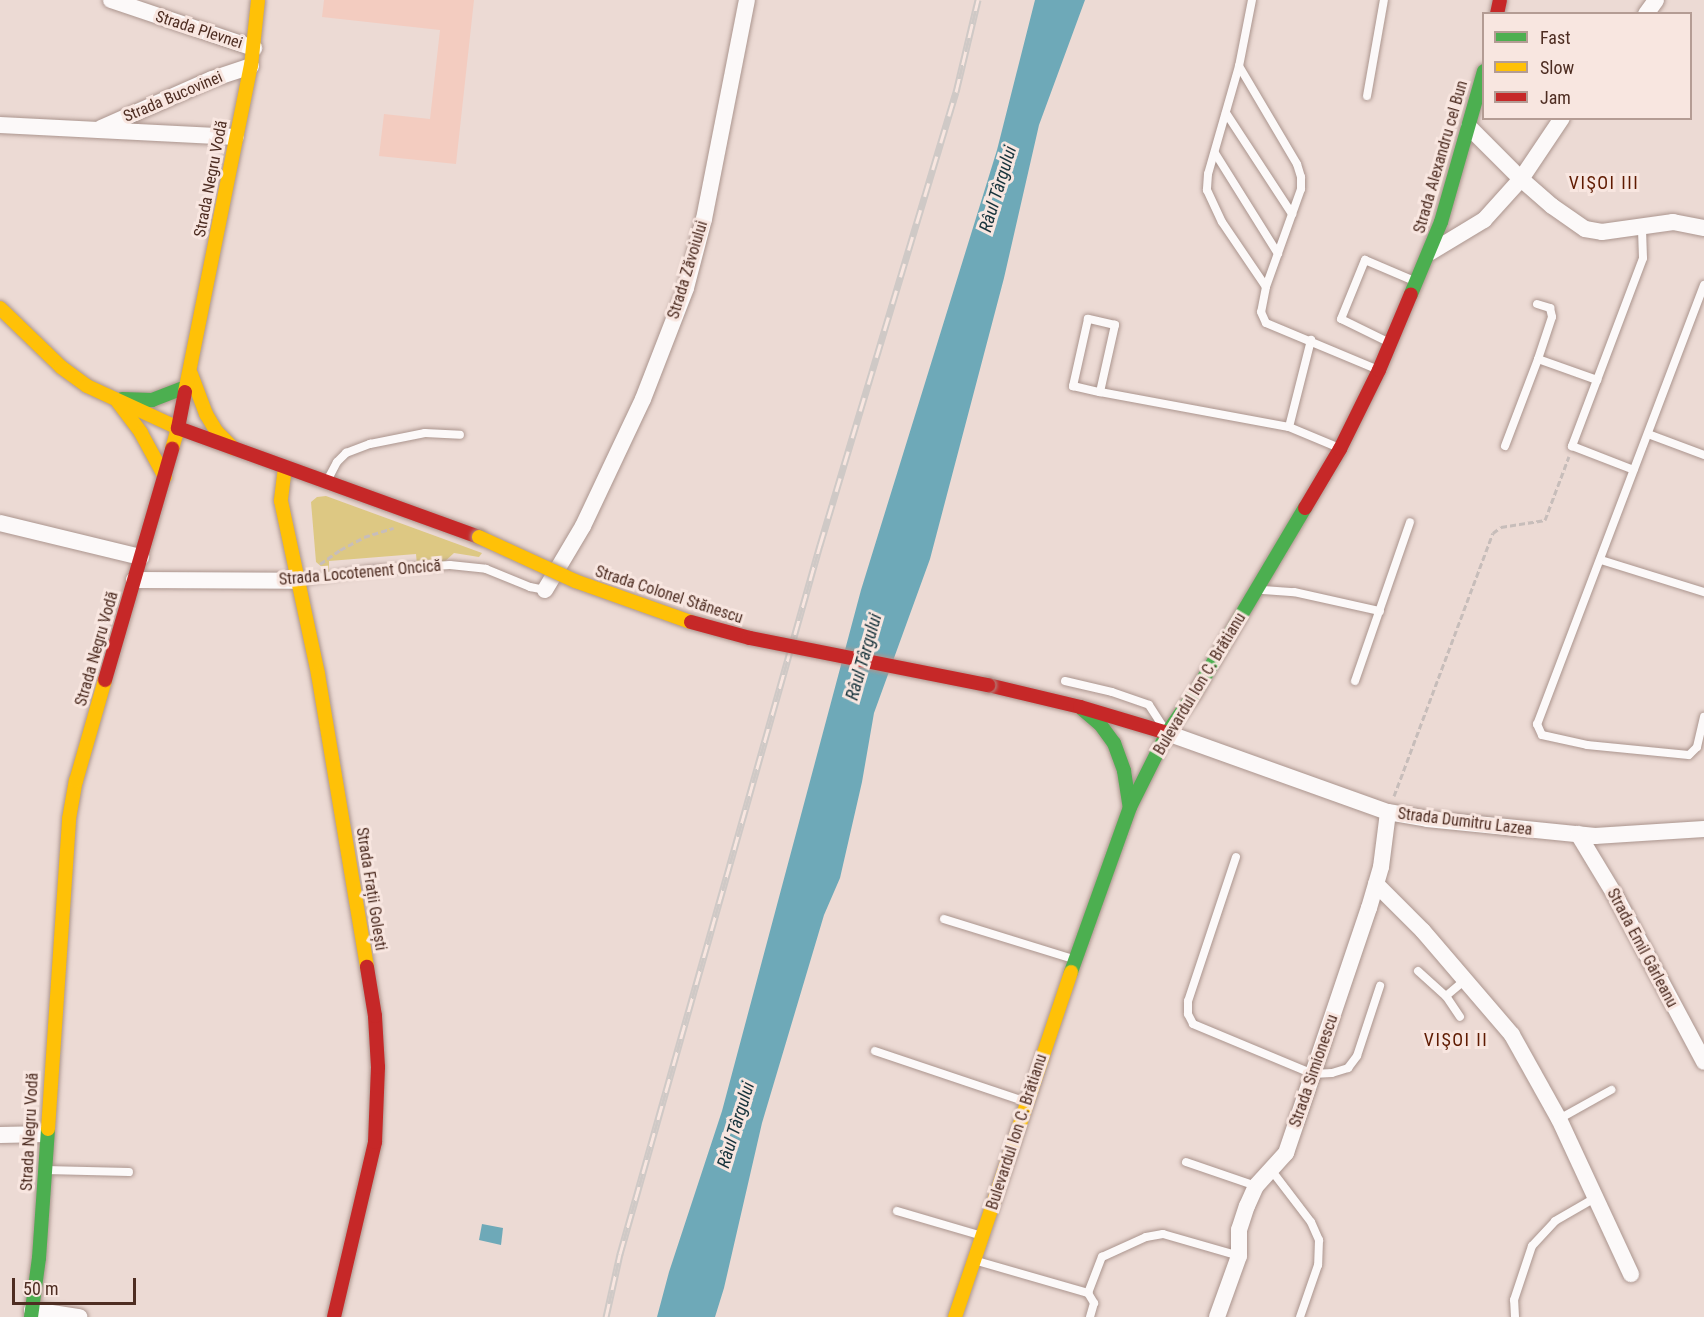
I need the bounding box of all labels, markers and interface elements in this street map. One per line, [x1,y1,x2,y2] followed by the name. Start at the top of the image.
[153,7,245,53] street label: Strada Plevnei
[1482,12,1692,120] legend
[1540,27,1571,48] text: Fast
[1540,57,1574,78] text: Slow
[121,68,225,126] street label: Strada Bucovinei
[1410,78,1472,236] street label: Strada Alexandru cel Bun
[1540,87,1571,108] text: Jam
[190,119,232,239] street label: Strada Negru Vodă
[975,143,1021,235] water label: Râul Târgului
[1569,172,1639,194] district label: VIŞOI III
[664,219,712,321] street label: Strada Zăvoiului
[278,556,442,590] street label: Strada Locotenent Oncică
[593,562,745,628] street label: Strada Colonel Stănescu
[71,589,123,709] street label: Strada Negru Vodă
[1150,609,1250,759] street label: Bulevardul Ion C. Brătianu
[841,611,887,703] water label: Râul Târgului
[1397,804,1533,840] street label: Strada Dumitru Lazea
[352,826,390,952] street label: Strada Frații Golești
[1603,885,1681,1011] street label: Strada Emil Gârleanu
[1286,1012,1342,1130] street label: Strada Simionescu
[1424,1029,1488,1051] district label: VIŞOI II
[983,1052,1051,1212] street label: Bulevardul Ion C. Brătianu
[17,1072,43,1192] street label: Strada Negru Vodă
[713,1079,759,1171] water label: Râul Târgului
[15,1266,140,1304] scale bar
[23,1278,58,1299] text: 50 m

